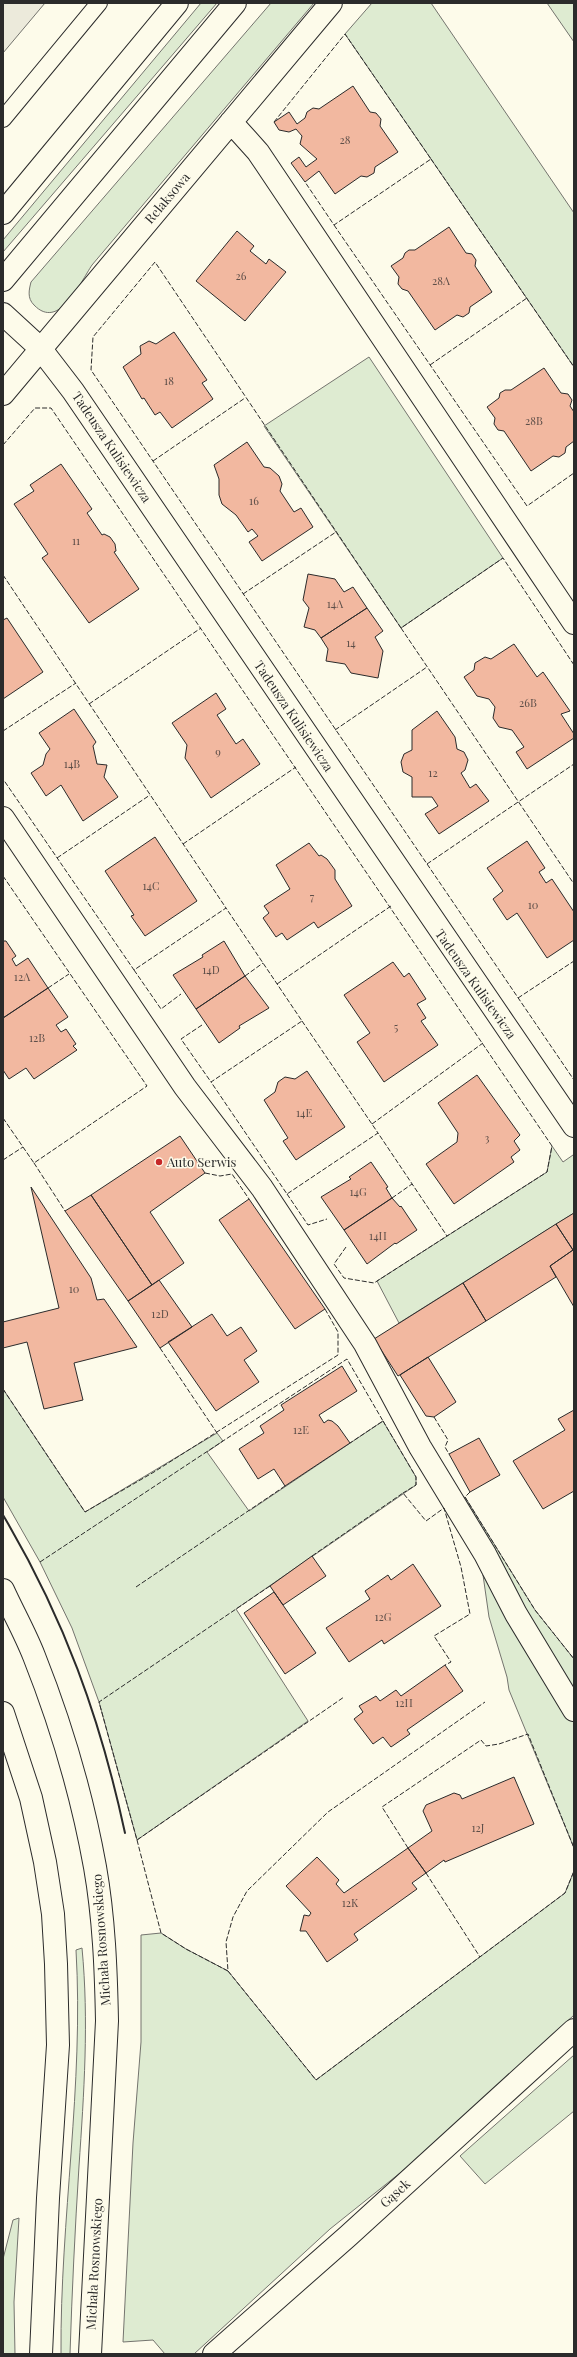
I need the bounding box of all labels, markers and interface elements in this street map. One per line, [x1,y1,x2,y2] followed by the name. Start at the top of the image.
[340,132,351,147] house number: 28
[140,168,193,227] street label: Relaksowa
[236,268,247,283] house number: 26
[432,273,450,288] house number: 28A
[164,373,174,388] house number: 18
[69,388,156,506] street label: Tadeusza Kulisiewicza
[525,413,543,428] house number: 28B
[249,493,259,508] house number: 16
[72,533,80,548] house number: 11
[327,596,343,611] house number: 14A
[346,635,356,650] house number: 14
[251,657,338,775] street label: Tadeusza Kulisiewicza
[519,695,537,710] house number: 26B
[215,744,221,759] house number: 9
[64,756,80,771] house number: 14B
[428,765,438,780] house number: 12
[142,878,160,893] house number: 14C
[310,889,315,904] house number: 7
[528,897,539,912] house number: 10
[432,926,521,1042] street label: Tadeusza Kulisiewicza
[202,962,220,977] house number: 14D
[14,969,30,984] house number: 12A
[394,1019,399,1034] house number: 5
[29,1030,45,1045] house number: 12B
[296,1105,312,1120] house number: 14E
[485,1130,490,1145] house number: 3
[166,1153,237,1170] place label: Auto Serwis
[154,1157,164,1167] marker: Auto Serwis
[349,1184,367,1199] house number: 14G
[369,1228,387,1243] house number: 14H
[69,1281,80,1296] house number: 10
[151,1306,169,1321] house number: 12D
[293,1422,309,1437] house number: 12E
[374,1609,392,1624] house number: 12G
[395,1695,413,1710] house number: 12H
[472,1820,485,1835] house number: 12J
[87,1874,114,2007] street label: Michała Rosnowskiego
[342,1895,359,1910] house number: 12K
[376,2174,414,2211] street label: Gąsek
[82,2198,105,2330] street label: Michała Rosnowskiego

